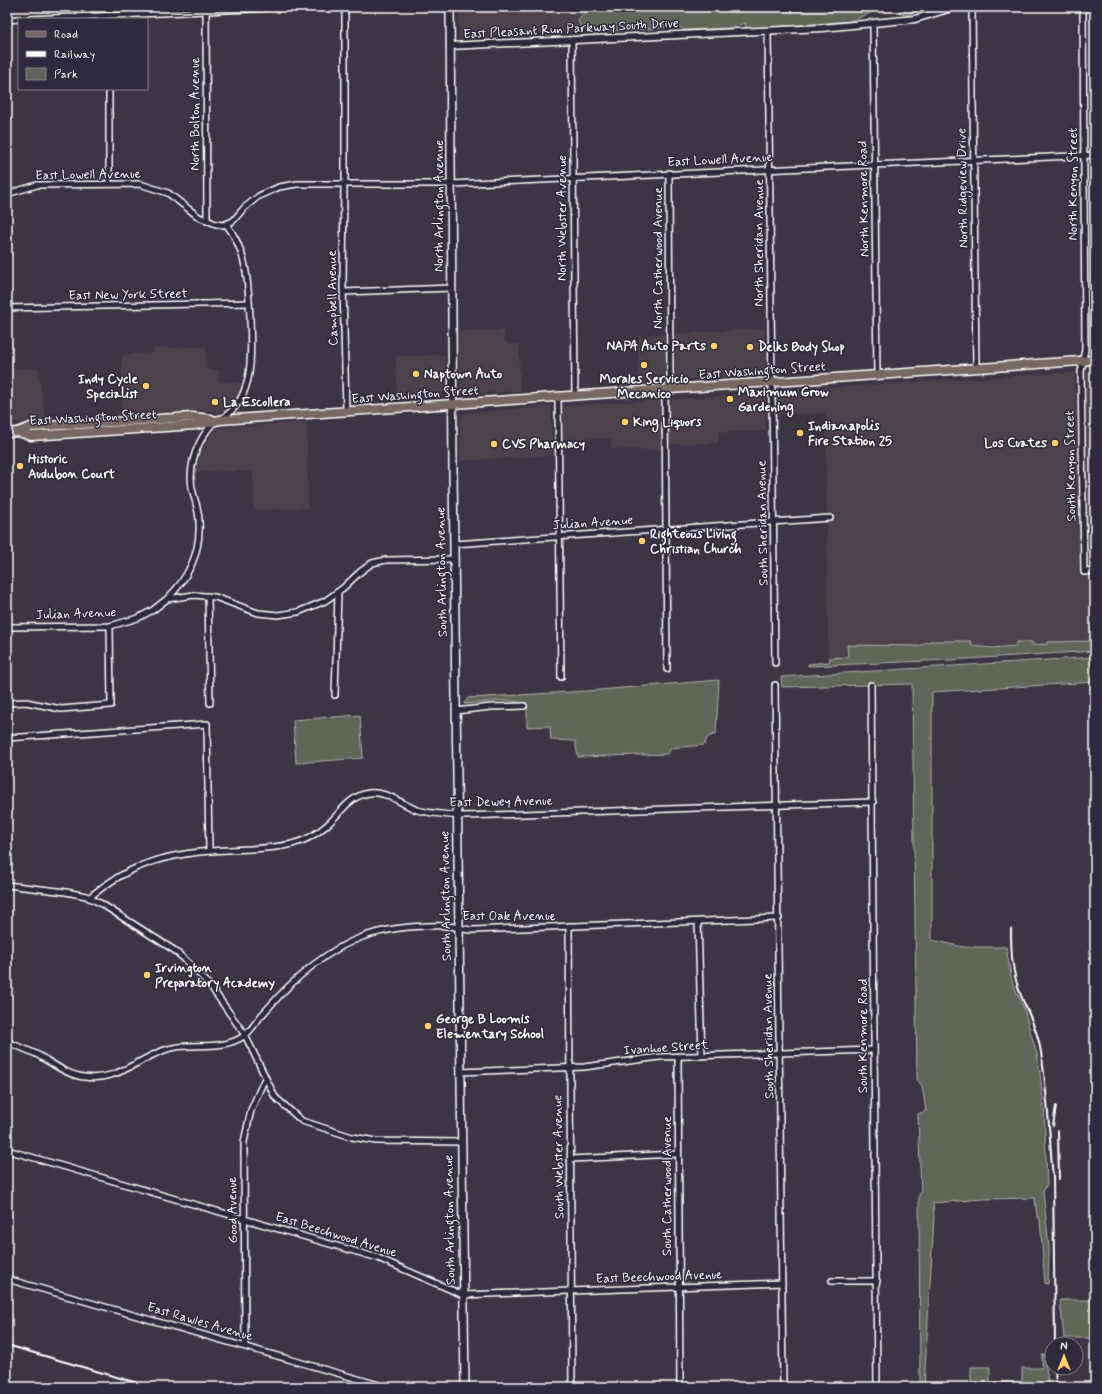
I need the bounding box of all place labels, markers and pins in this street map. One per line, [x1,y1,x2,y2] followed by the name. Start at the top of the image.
[606,338,706,355] place label: NAPA Auto Parts
[758,339,845,356] place label: Delks Body Shop
[709,341,719,351] marker: NAPA Auto Parts
[745,342,755,352] marker: Delks Body Shop
[639,360,649,370] marker: Morales Servicio Mecanico
[424,366,503,383] place label: Naptown Auto
[411,369,421,379] marker: Naptown Auto
[78,371,139,403] place label: Indy Cycle Specialist
[600,371,689,403] place label: Morales Servicio Mecanico
[141,381,151,391] marker: Indy Cycle Specialist
[738,384,829,418] place label: Maximum Grow Gardening
[223,394,291,411] place label: La Escollera
[725,394,735,404] marker: Maximum Grow Gardening
[210,397,220,407] marker: La Escollera
[633,414,702,433] place label: King Liquors
[620,417,630,427] marker: King Liquors
[808,418,892,450] place label: Indianapolis Fire Station 25
[795,428,805,438] marker: Indianapolis Fire Station 25
[984,435,1047,452] place label: Los Cuates
[502,436,585,453] place label: CVS Pharmacy
[1050,438,1060,448] marker: Los Cuates
[489,439,499,449] marker: CVS Pharmacy
[28,451,116,483] place label: Historic Audubon Court
[15,461,25,471] marker: Historic Audubon Court
[650,526,742,558] place label: Righteous Living Christian Church
[637,536,647,546] marker: Righteous Living Christian Church
[155,960,275,992] place label: Irvington Preparatory Academy
[142,970,152,980] marker: Irvington Preparatory Academy
[436,1011,544,1043] place label: George B Loomis Elementary School
[423,1021,433,1031] marker: George B Loomis Elementary School

